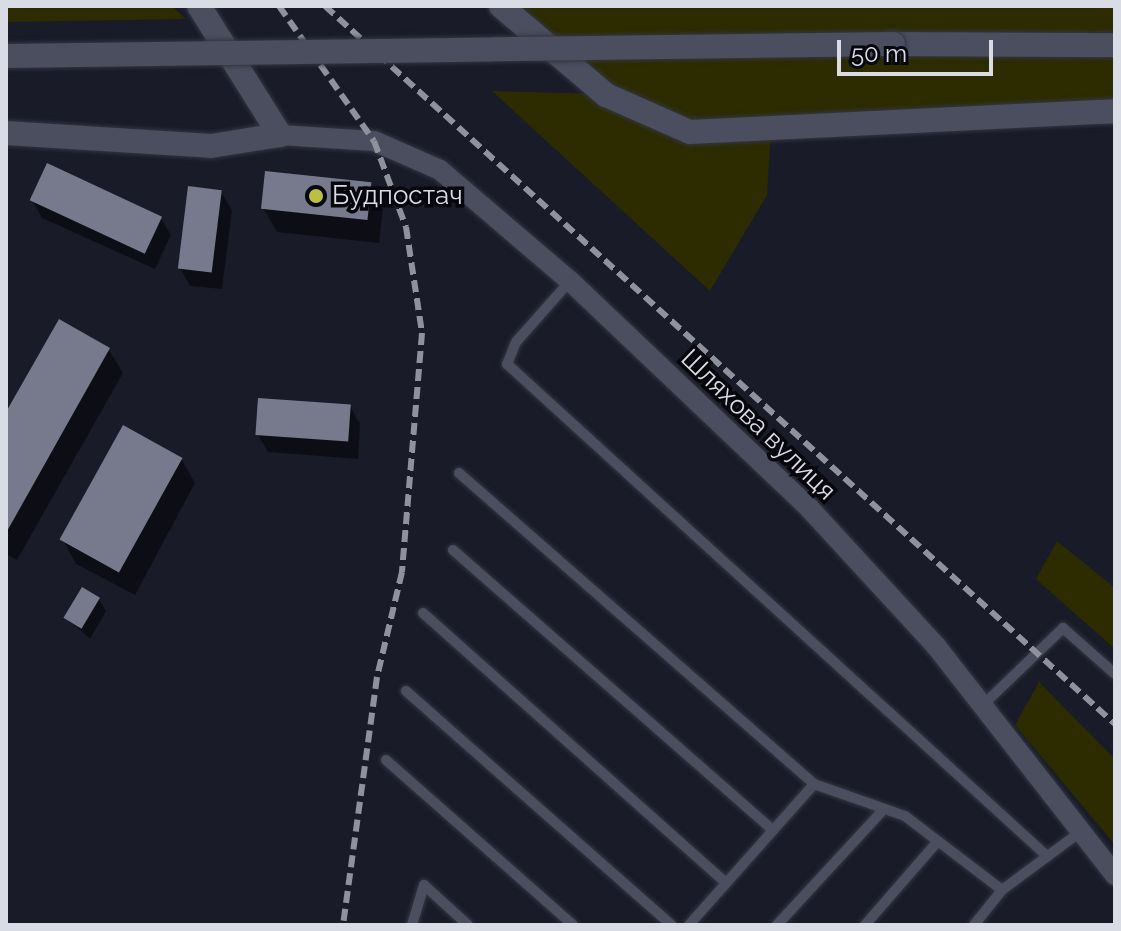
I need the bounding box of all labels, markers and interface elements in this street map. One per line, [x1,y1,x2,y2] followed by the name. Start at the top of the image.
[841,24,997,74] scale bar
[851,39,907,68] text: 50 m
[332,180,463,212] place label: Будпостач
[307,187,325,205] marker: Будпостач
[674,343,842,507] street label: Шляхова вулиця

